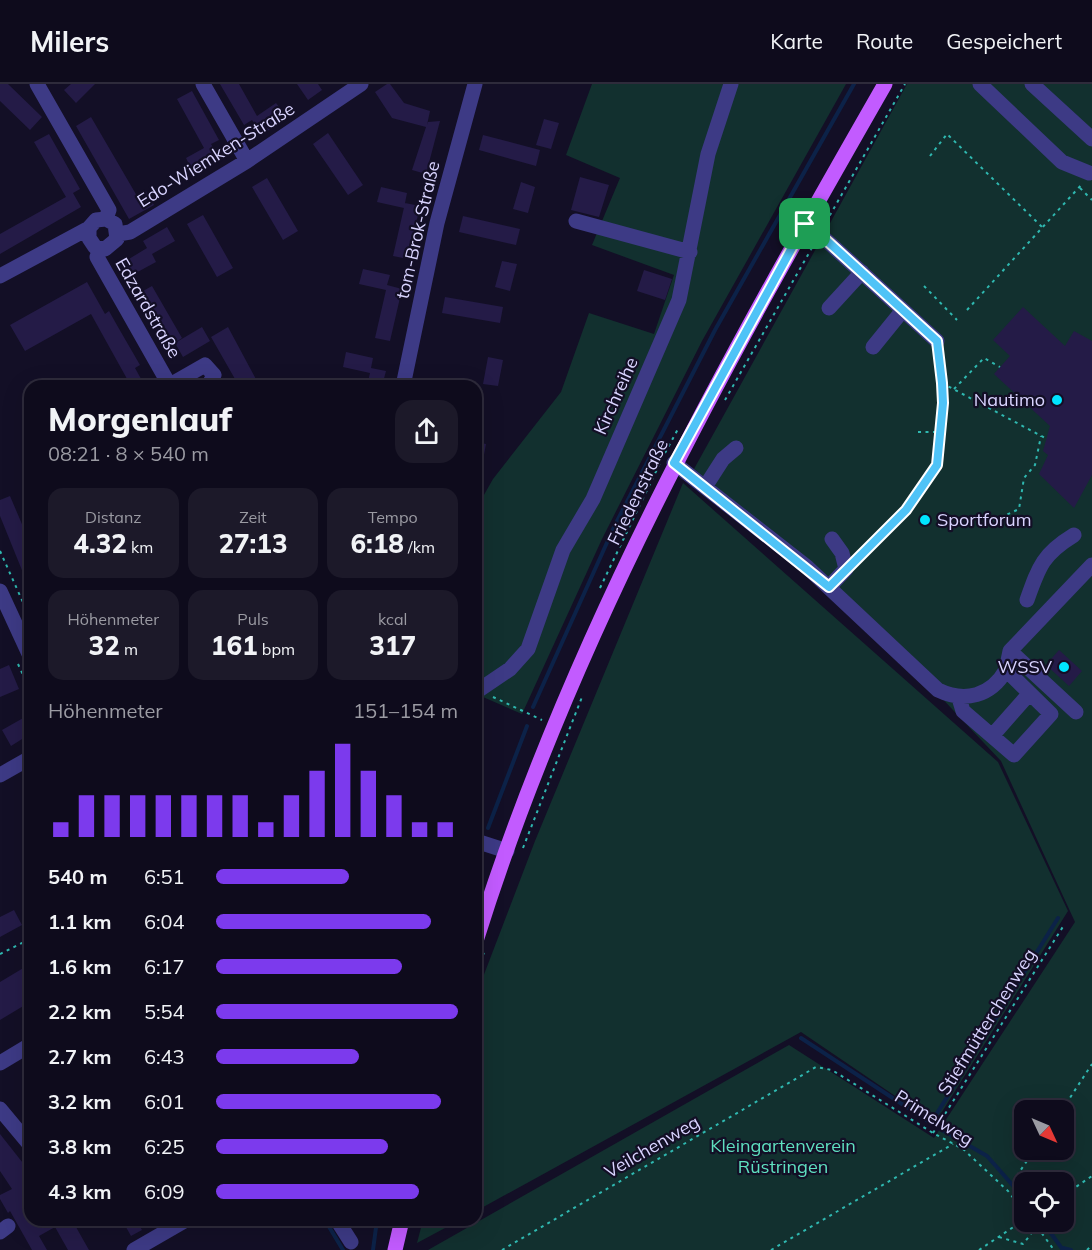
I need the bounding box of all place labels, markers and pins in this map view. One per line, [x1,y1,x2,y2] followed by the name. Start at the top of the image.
[779,198,830,249] pin
[974,388,1045,411] place label: Nautimo
[1050,393,1064,407] marker: Nautimo
[937,508,1031,531] place label: Sportforum
[918,513,932,527] marker: Sportforum
[997,655,1052,678] place label: WSSV
[1057,660,1071,674] marker: WSSV

